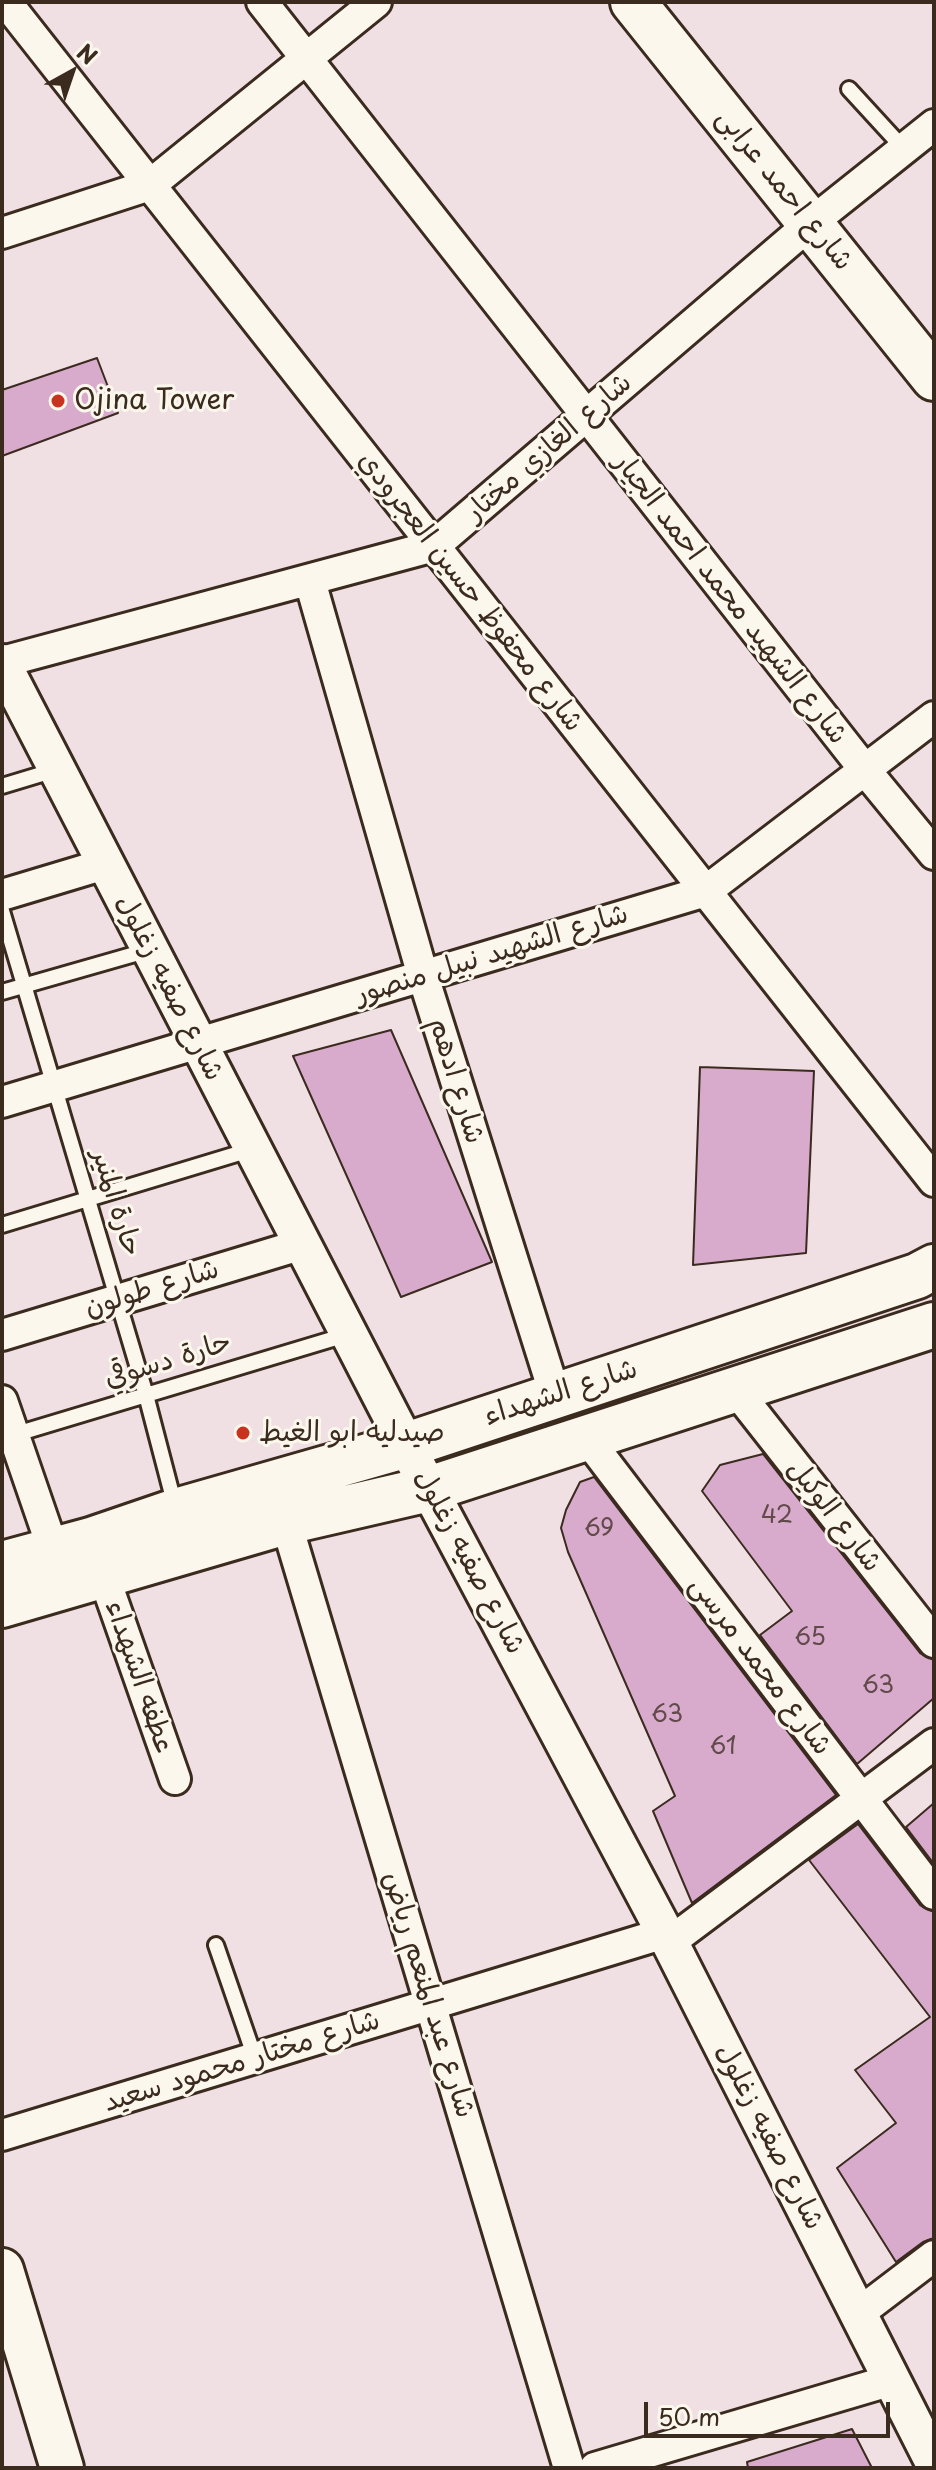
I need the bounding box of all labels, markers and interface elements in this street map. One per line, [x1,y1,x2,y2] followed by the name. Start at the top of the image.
[32,32,112,112] north arrow
[70,35,105,71] text: N
[708,102,860,278] street label: شارع احمد عرابى
[459,367,639,529] street label: شارع الغازي مختار
[74,384,234,418] place label: Ojina Tower
[49,392,67,410] marker: Ojina Tower
[350,445,590,739] street label: شارع محفوظ حسين العجرودي
[606,447,854,751] street label: شارع الشهيد محمد احمد الجيار
[108,889,230,1087] street label: شارع صفيه زغلول
[352,897,632,1013] street label: شارع الشهيد نبيل منصور
[421,1014,491,1148] street label: شارع ادهم
[84,1145,148,1261] street label: حارة المنير
[81,1253,223,1325] street label: شارع طولون
[101,1326,235,1396] street label: حارة دسوقي
[480,1352,642,1434] street label: شارع الشهداء
[259,1416,445,1450] place label: صيدليه ابو الغيط
[234,1424,252,1442] marker: صيدليه ابو الغيط
[780,1453,888,1579] street label: شارع الوكيل
[406,1464,532,1660] street label: شارع صفيه زغلول
[761,1502,793,1530] house number: 42
[584,1515,614,1543] house number: 69
[682,1570,838,1762] street label: شارع محمد مرسى
[97,1596,181,1758] street label: عطفه الشهداء
[794,1624,826,1652] house number: 65
[862,1672,894,1700] house number: 63
[651,1701,683,1729] house number: 63
[710,1733,736,1761] house number: 61
[375,1868,481,2122] street label: شارع عبد المنعم رياض
[100,2004,384,2120] street label: شارع مختار محمود سعيد
[708,2038,830,2236] street label: شارع صفيه زغلول
[648,2386,894,2436] scale bar
[658,2398,720,2434] text: 50 m

